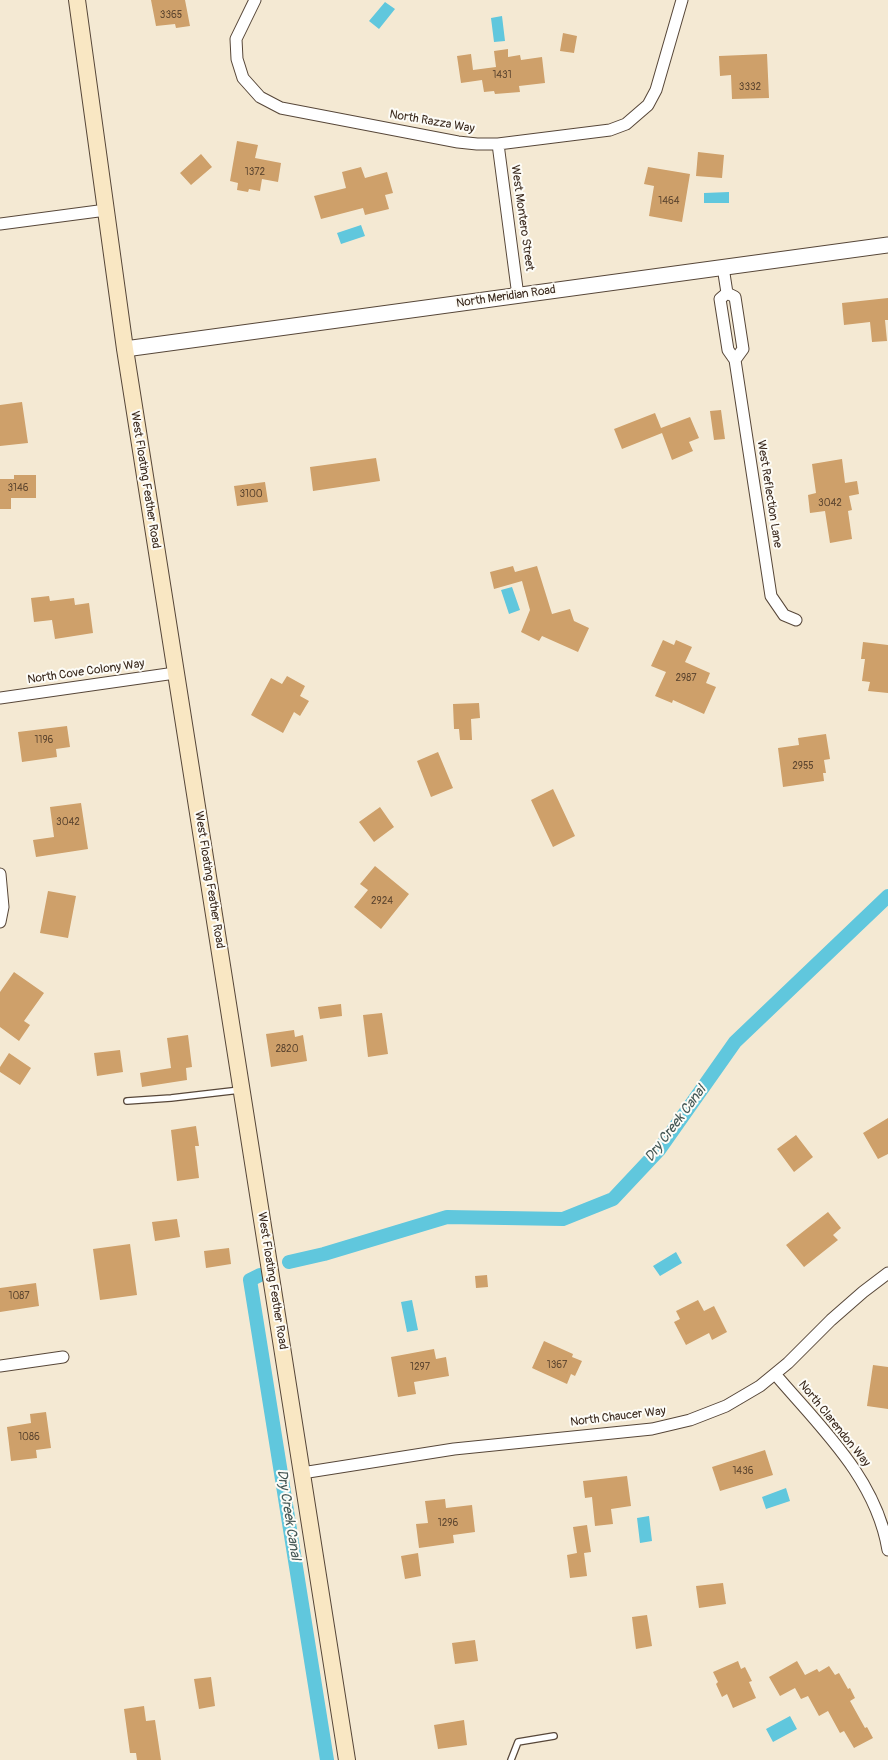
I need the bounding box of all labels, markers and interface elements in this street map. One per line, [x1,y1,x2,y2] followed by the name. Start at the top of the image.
[160,9,182,21] house number: 3365
[492,69,512,81] house number: 1431
[739,81,761,93] house number: 3332
[388,107,476,137] street label: North Razza Way
[507,164,537,272] street label: West Montero Street
[245,166,265,178] house number: 1372
[658,195,680,207] house number: 1464
[455,283,557,311] street label: North Meridian Road
[127,410,163,550] street label: West Floating Feather Road
[753,439,785,549] street label: West Reflection Lane
[7,482,29,494] house number: 3146
[239,488,263,500] house number: 3100
[818,497,842,509] house number: 3042
[27,657,145,687] street label: North Cove Colony Way
[675,672,697,684] house number: 2987
[35,734,53,746] house number: 1196
[792,760,814,772] house number: 2955
[191,810,227,950] street label: West Floating Feather Road
[56,816,80,828] house number: 3042
[371,895,393,907] house number: 2924
[275,1043,299,1055] house number: 2820
[642,1082,710,1166] water label: Dry Creek Canal
[254,1211,290,1351] street label: West Floating Feather Road
[8,1290,30,1302] house number: 1087
[547,1359,567,1371] house number: 1367
[410,1361,430,1373] house number: 1297
[795,1378,873,1470] street label: North Clarendon Way
[569,1404,667,1430] street label: North Chaucer Way
[18,1431,40,1443] house number: 1086
[732,1465,754,1477] house number: 1436
[273,1469,303,1561] water label: Dry Creek Canal
[438,1517,458,1529] house number: 1296

